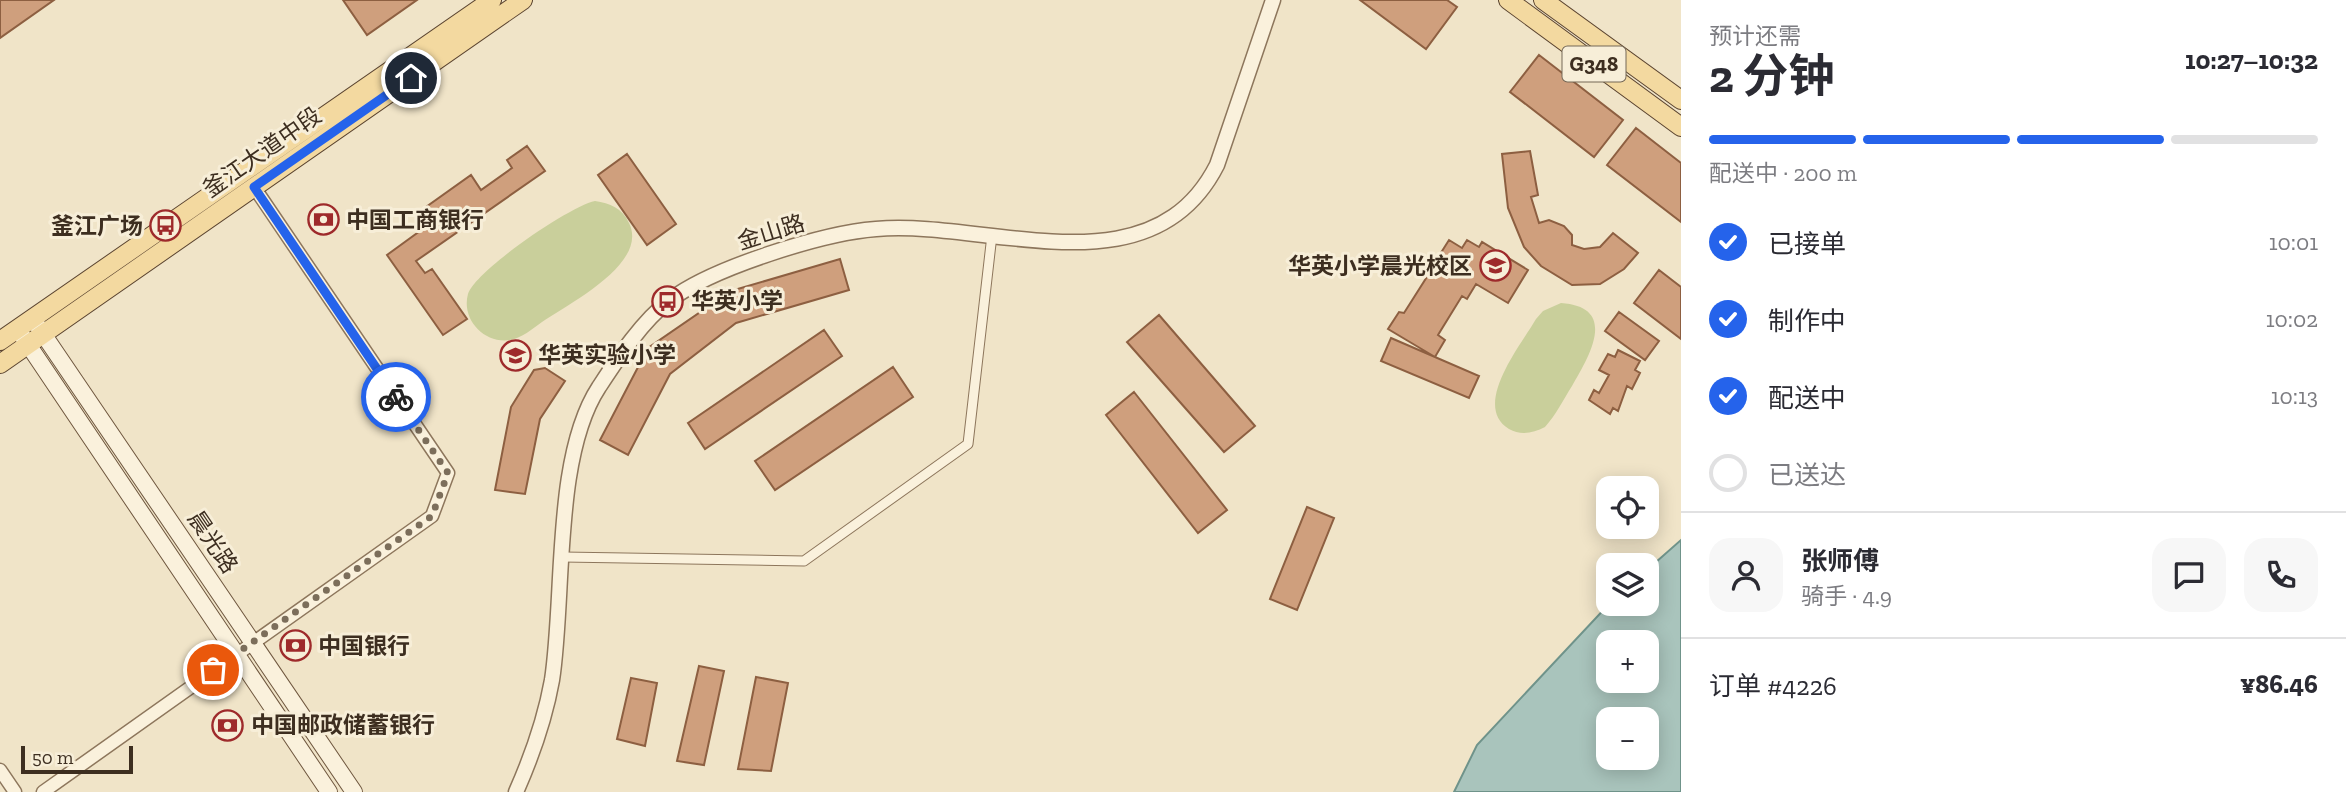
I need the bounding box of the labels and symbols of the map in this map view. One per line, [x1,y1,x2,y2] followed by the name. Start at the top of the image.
[1562,46,1626,82] road number: G348
[381,48,441,108] pin
[197,101,327,203] street label: 釜江大道中段
[306,203,340,237] bank icon: 中国工商银行
[346,206,484,234] place label: 中国工商银行
[149,209,183,243] bus stop icon: 釜江广场
[734,209,808,255] street label: 金山路
[51,212,143,240] place label: 釜江广场
[1478,249,1512,283] school or university icon: 华英小学晨光校区
[1288,252,1472,280] place label: 华英小学晨光校区
[651,284,685,318] bus stop icon: 华英小学
[691,287,783,315] place label: 华英小学
[498,338,532,372] school or university icon: 华英实验小学
[538,341,676,369] place label: 华英实验小学
[361,362,431,432] courier
[182,506,244,578] street label: 晨光路
[278,629,312,663] bank icon: 中国银行
[318,632,410,660] place label: 中国银行
[183,640,243,700] pin
[211,708,245,742] bank icon: 中国邮政储蓄银行
[251,711,435,739] place label: 中国邮政储蓄银行
[21,743,133,775] scale bar

